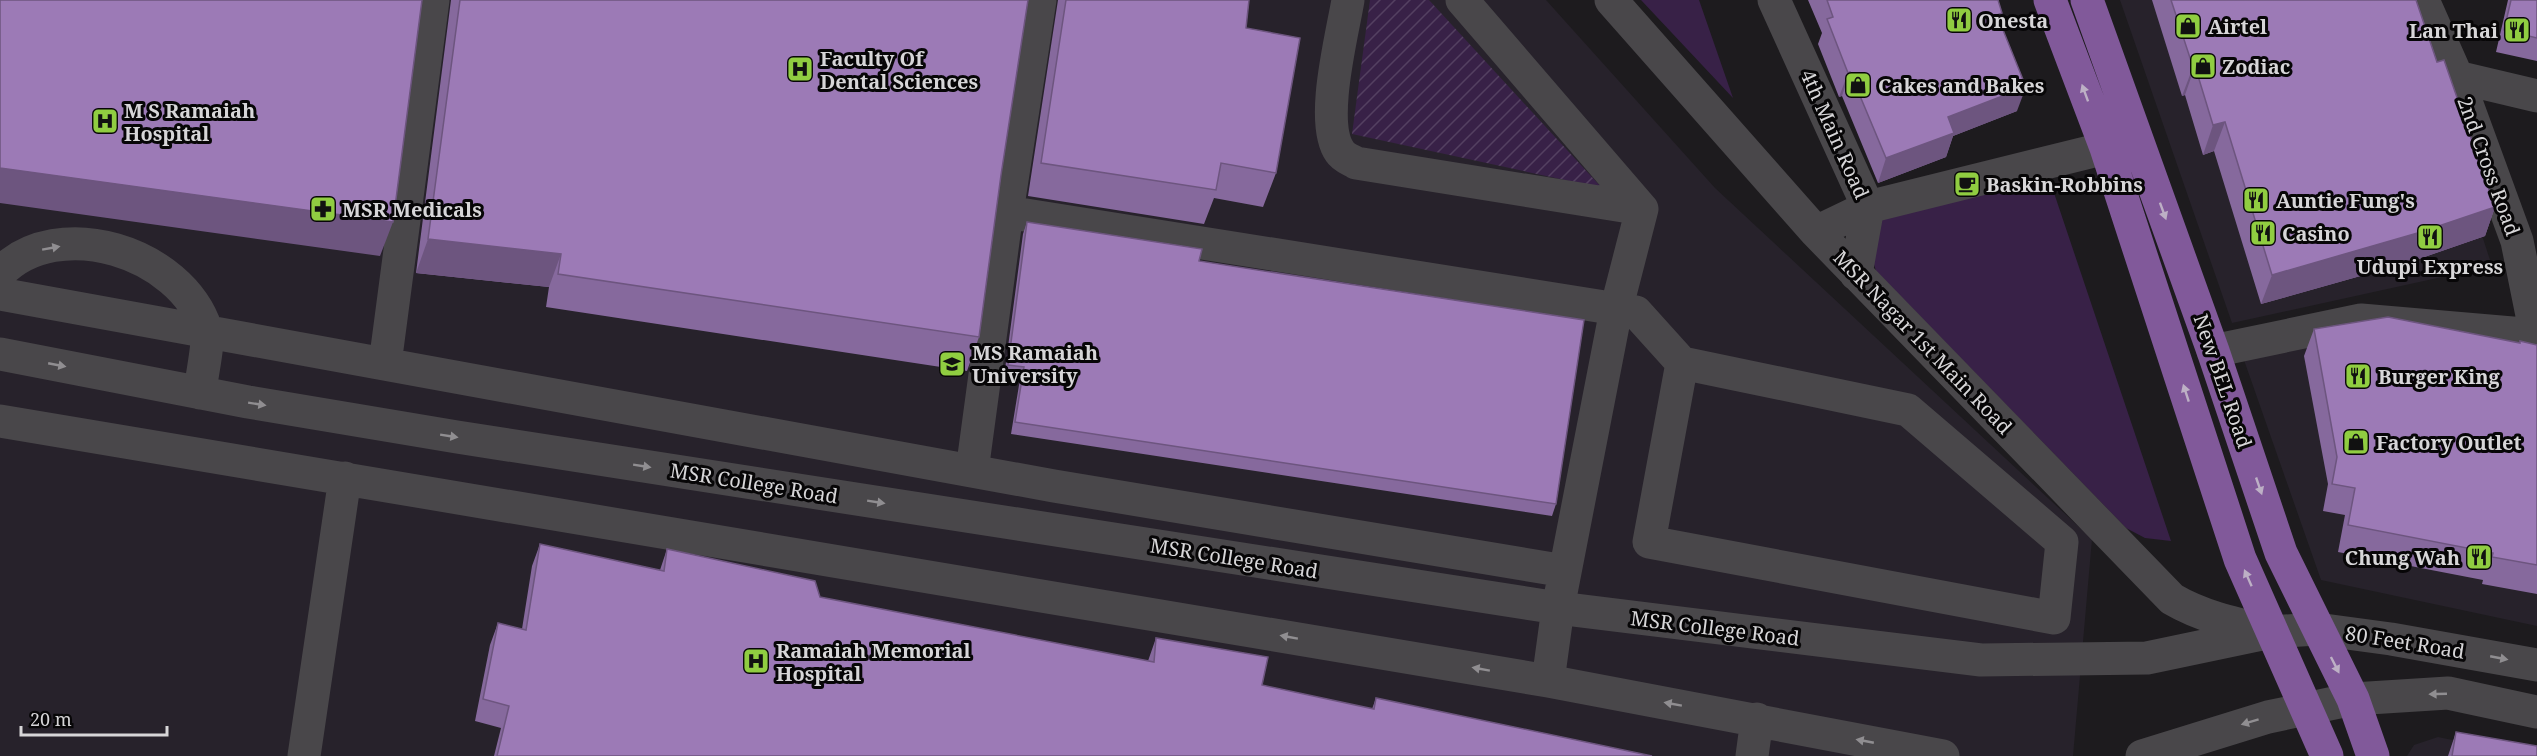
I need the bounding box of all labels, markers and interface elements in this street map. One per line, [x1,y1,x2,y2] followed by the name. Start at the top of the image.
[1944,5,1974,35] restaurant icon: Onesta
[1978,7,2048,34] place label: Onesta
[2173,11,2203,41] shop icon: Airtel
[2208,13,2267,40] place label: Airtel
[2502,15,2532,45] restaurant icon: Lan Thai
[2409,17,2498,44] place label: Lan Thai
[820,45,978,95] place label: Faculty Of Dental Sciences
[2188,51,2218,81] shop icon: Zodiac
[2222,53,2290,80] place label: Zodiac
[785,54,815,84] hospital icon: Faculty Of Dental Sciences
[1794,65,1876,203] street label: 4th Main Road
[1843,70,1873,100] shop icon: Cakes and Bakes
[1878,72,2044,99] place label: Cakes and Bakes
[2080,84,2090,102] one-way arrow
[2451,93,2527,239] street label: 2nd Cross Road
[124,97,255,147] place label: M S Ramaiah Hospital
[90,106,120,136] hospital icon: M S Ramaiah Hospital
[1952,169,1982,199] cafe icon: Baskin-Robbins
[1986,171,2143,198] place label: Baskin-Robbins
[2241,185,2271,215] restaurant icon: Auntie Fung's
[2276,187,2415,214] place label: Auntie Fung's
[308,194,338,224] pharmacy icon: MSR Medicals
[342,196,482,223] place label: MSR Medicals
[2158,202,2168,220] one-way arrow
[2248,218,2278,248] restaurant icon: Casino
[2282,220,2350,247] place label: Casino
[2415,222,2445,252] restaurant icon: Udupi Express
[42,243,61,252] one-way arrow
[1828,244,2018,440] street label: MSR Nagar 1st Main Road
[2357,253,2503,280] place label: Udupi Express
[2187,311,2259,451] street label: New BEL Road
[972,339,1098,389] place label: MS Ramaiah University
[937,349,967,379] school or university icon: MS Ramaiah University
[48,361,67,370] one-way arrow
[2343,361,2373,391] restaurant icon: Burger King
[2378,363,2501,390] place label: Burger King
[2180,384,2190,402] one-way arrow
[248,400,267,409] one-way arrow
[2341,427,2371,457] shop icon: Factory Outlet
[2376,429,2522,456] place label: Factory Outlet
[440,431,459,440] one-way arrow
[668,456,840,510] street label: MSR College Road
[633,461,652,470] one-way arrow
[2254,477,2264,495] one-way arrow
[867,498,886,507] one-way arrow
[1148,531,1320,585] street label: MSR College Road
[2464,542,2494,572] restaurant icon: Chung Wah
[2345,544,2460,571] place label: Chung Wah
[2243,569,2252,587] one-way arrow
[1629,604,1801,652] street label: MSR College Road
[2343,619,2467,665] street label: 80 Feet Road
[1279,632,1298,641] one-way arrow
[776,637,971,687] place label: Ramaiah Memorial Hospital
[741,646,771,676] hospital icon: Ramaiah Memorial Hospital
[2490,654,2509,663] one-way arrow
[2330,656,2340,673] one-way arrow
[1472,665,1491,674] one-way arrow
[2429,689,2448,699] one-way arrow
[21,699,166,737] scale bar
[1664,699,1683,708] one-way arrow
[30,707,72,731] text: 20 m
[2241,718,2259,728] one-way arrow
[1855,735,1874,745] one-way arrow

